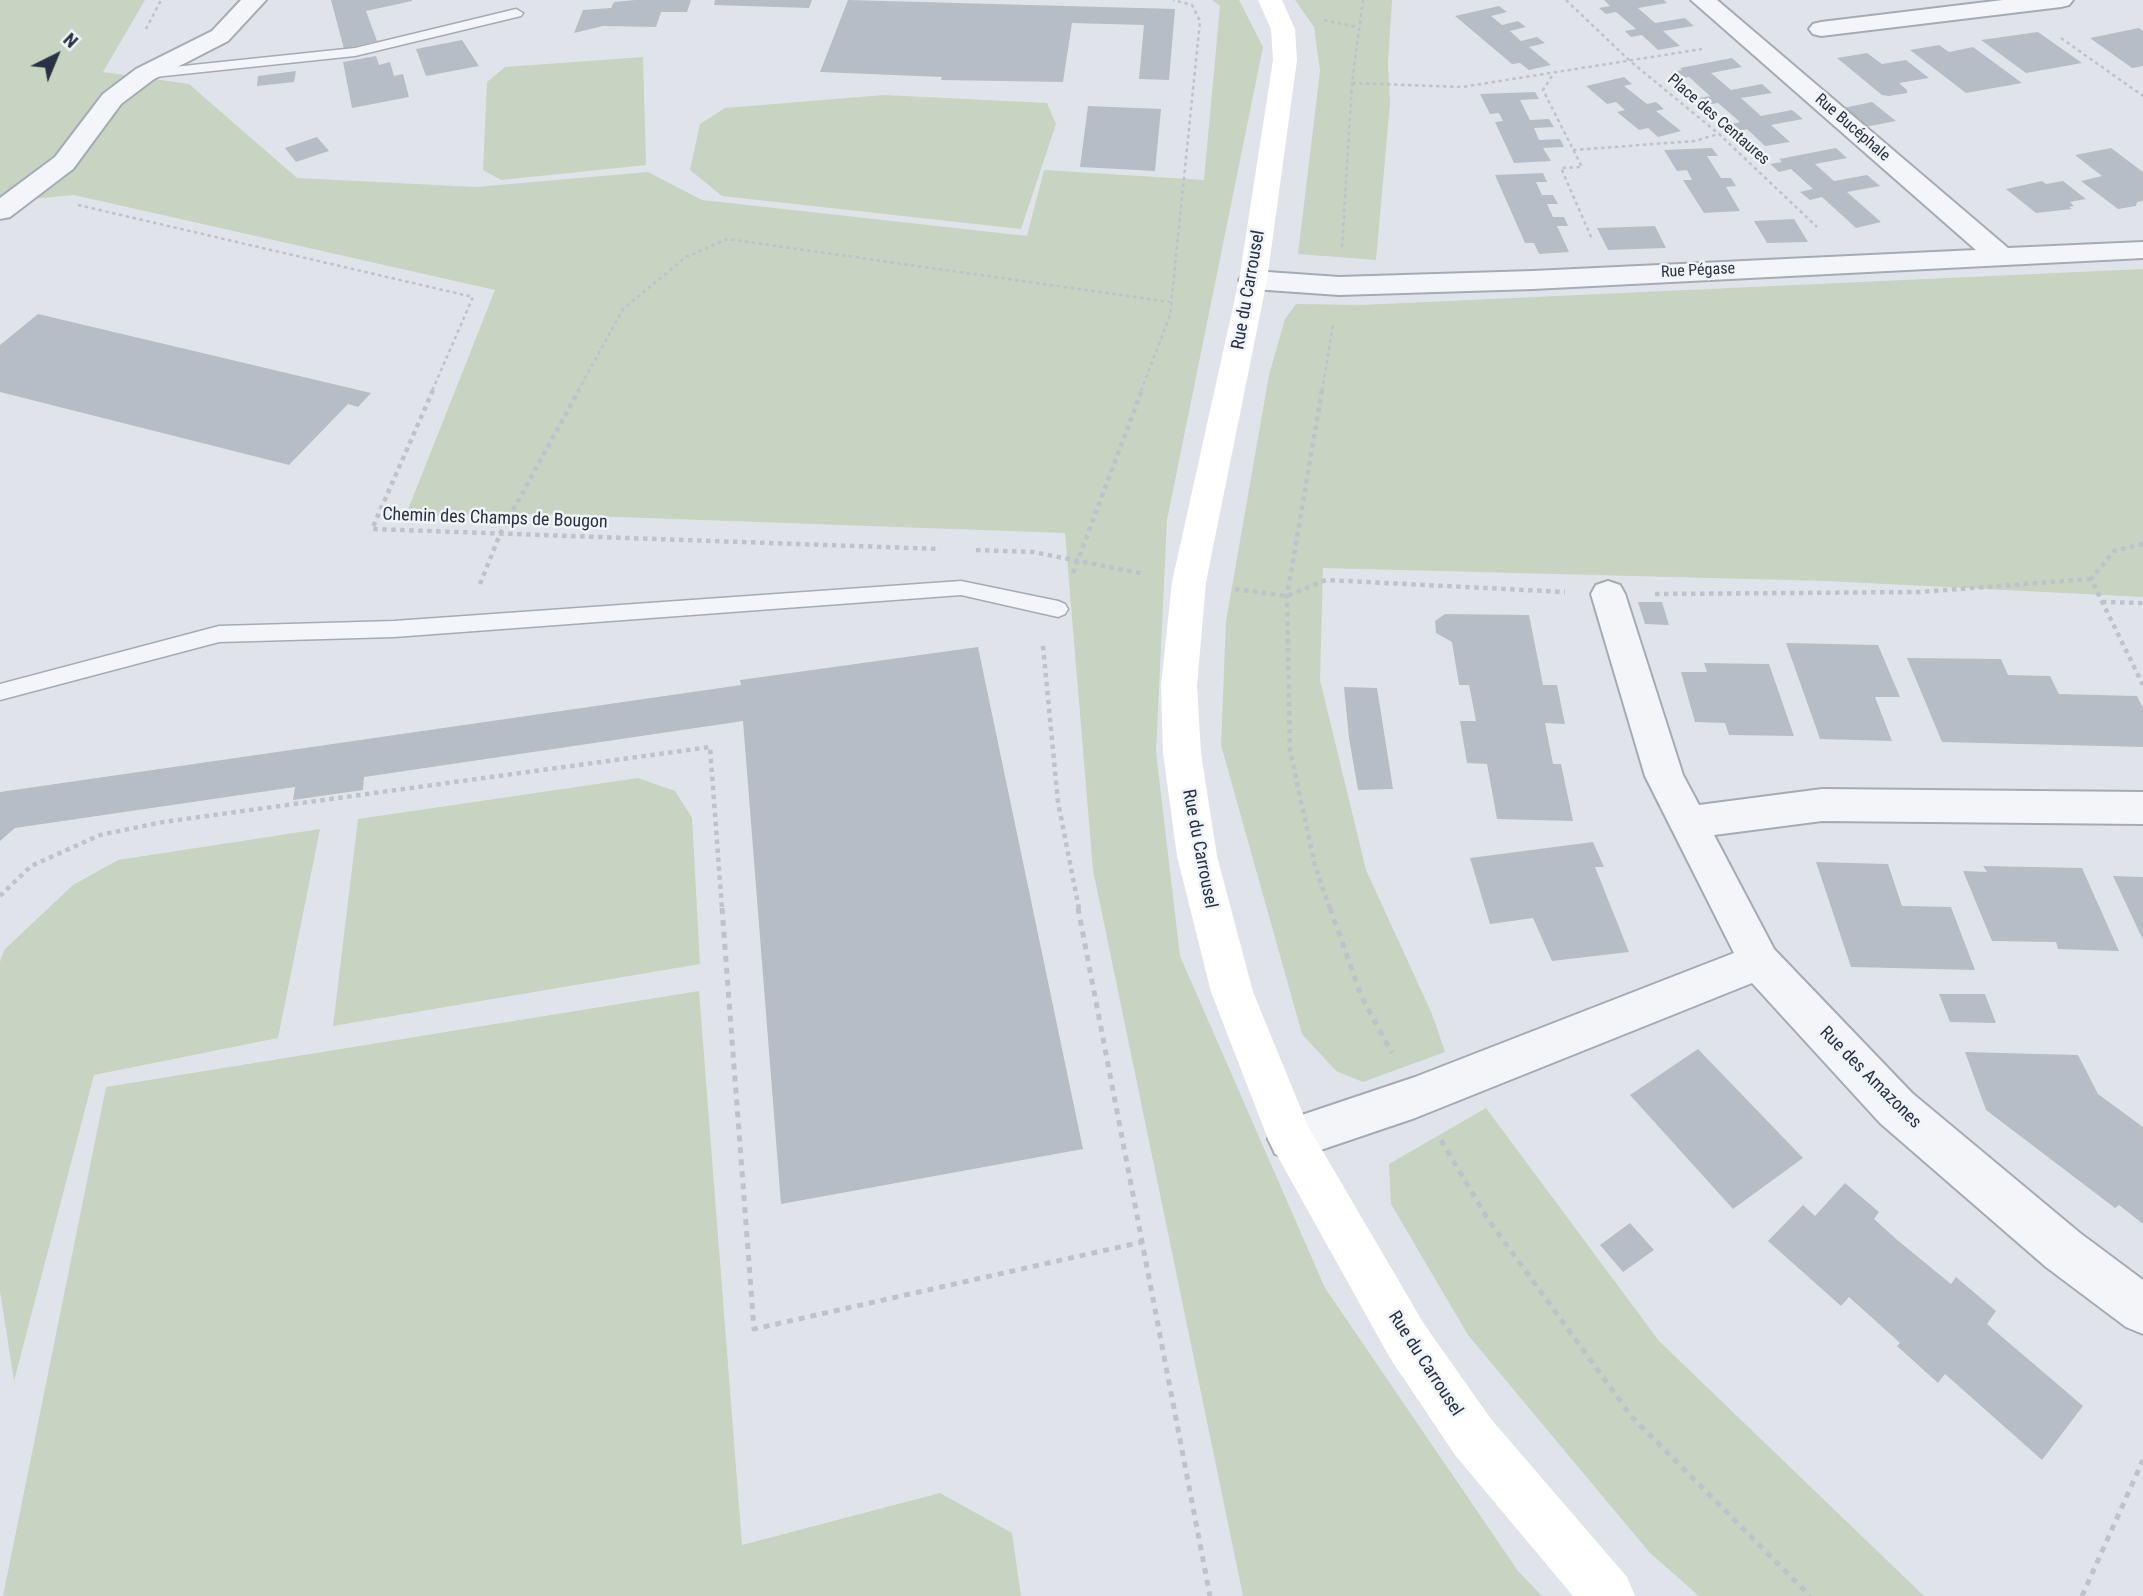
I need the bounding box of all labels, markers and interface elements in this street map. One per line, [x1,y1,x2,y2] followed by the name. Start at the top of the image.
[21,21,91,91] north arrow
[59,28,83,53] text: N
[1663,70,1773,170] street label: Place des Centaures
[1811,90,1893,166] street label: Rue Bucéphale
[1228,229,1270,351] street label: Rue du Carrousel
[1661,259,1735,283] street label: Rue Pégase
[382,504,608,534] street label: Chemin des Champs de Bougon
[1177,788,1221,910] street label: Rue du Carrousel
[1815,1023,1925,1133] street label: Rue des Amazones
[1383,1307,1467,1421] street label: Rue du Carrousel

